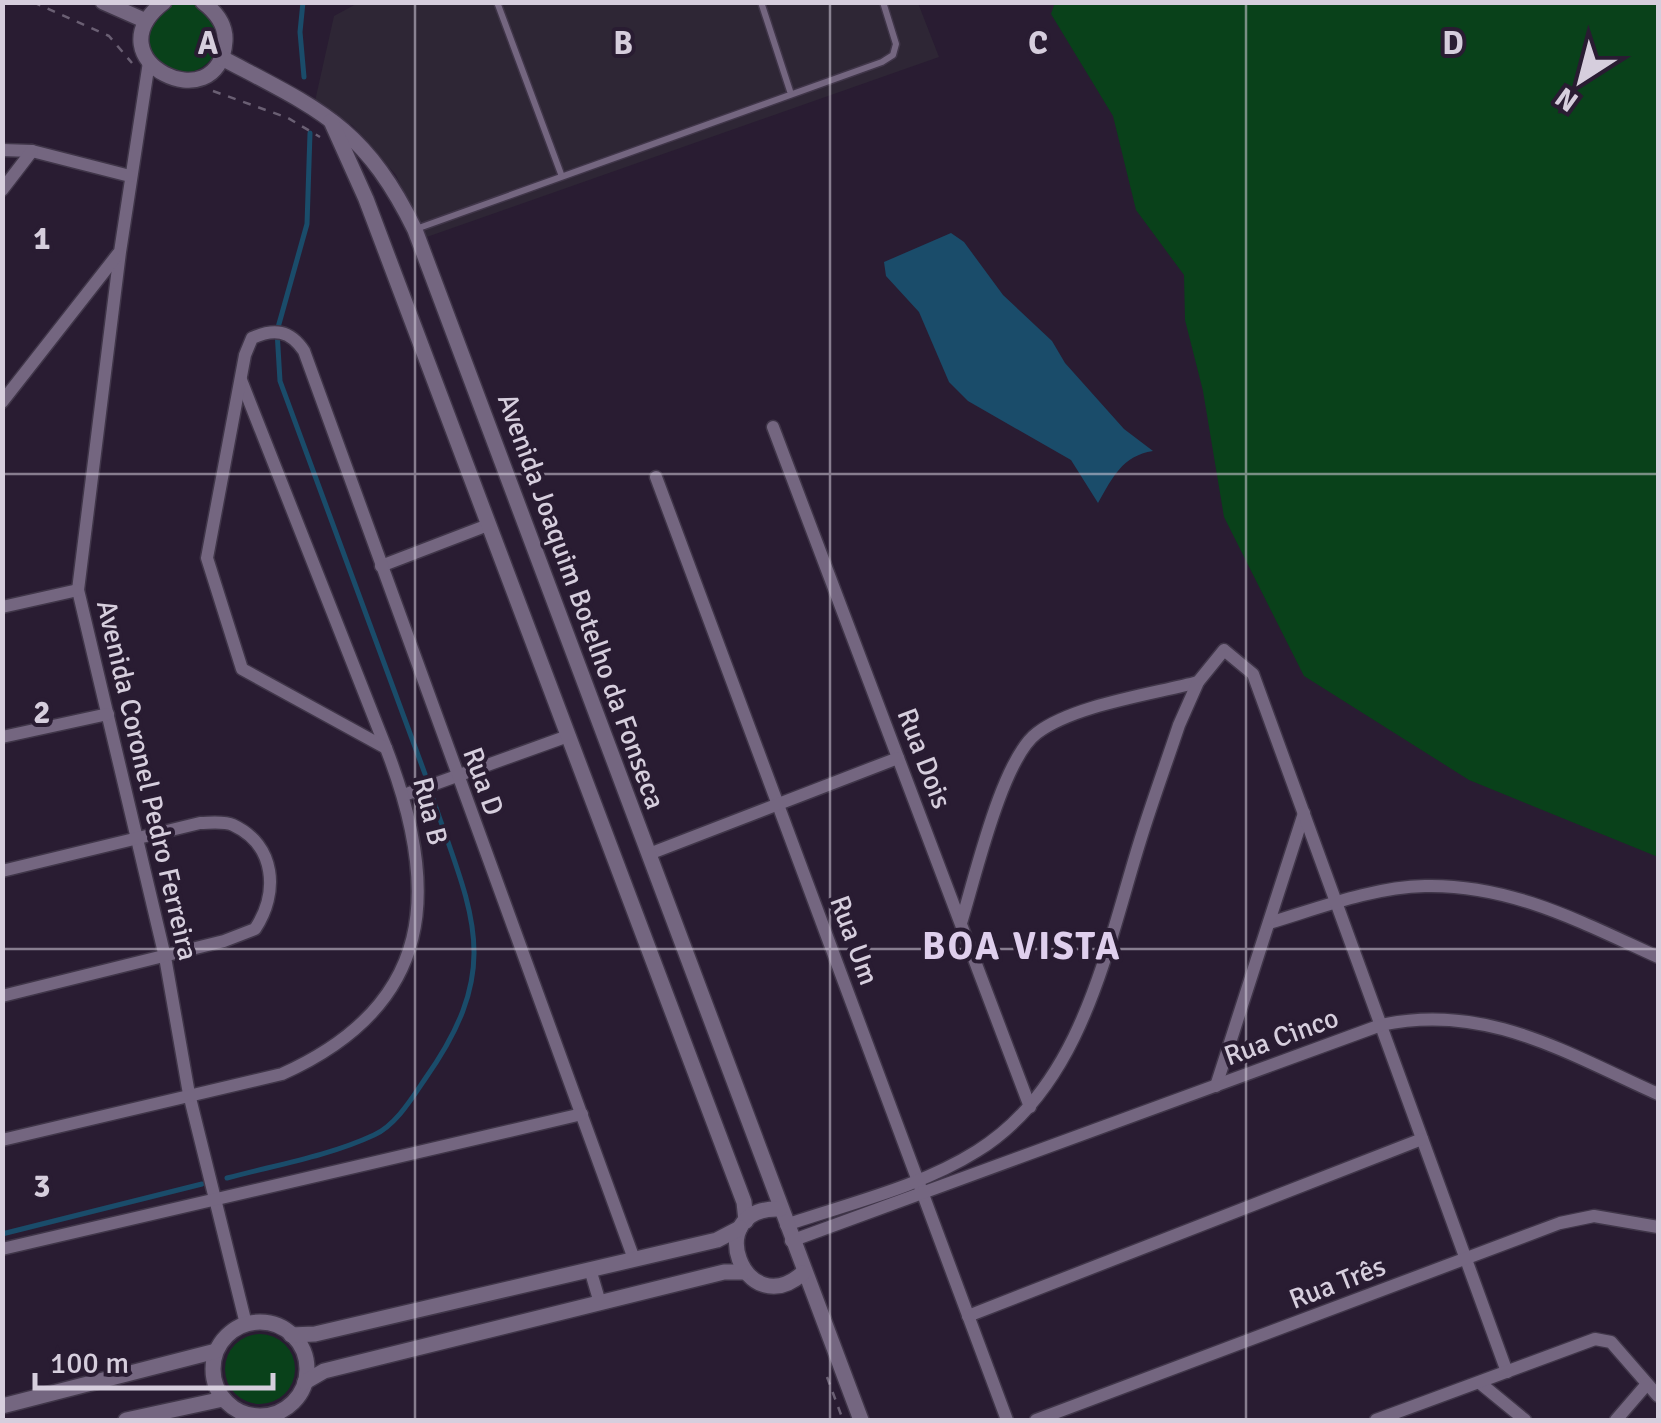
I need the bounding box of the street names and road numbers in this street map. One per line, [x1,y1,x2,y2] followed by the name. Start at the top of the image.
[490,389,672,814] street label: Avenida Joaquim Botelho da Fonseca
[89,597,205,964] street label: Avenida Coronel Pedro Ferreira
[889,704,959,813] street label: Rua Dois
[455,743,511,820] street label: Rua D
[405,774,455,849] street label: Rua B
[822,891,886,990] street label: Rua Um
[1220,1001,1343,1073] street label: Rua Cinco
[1284,1249,1390,1317] street label: Rua Três

